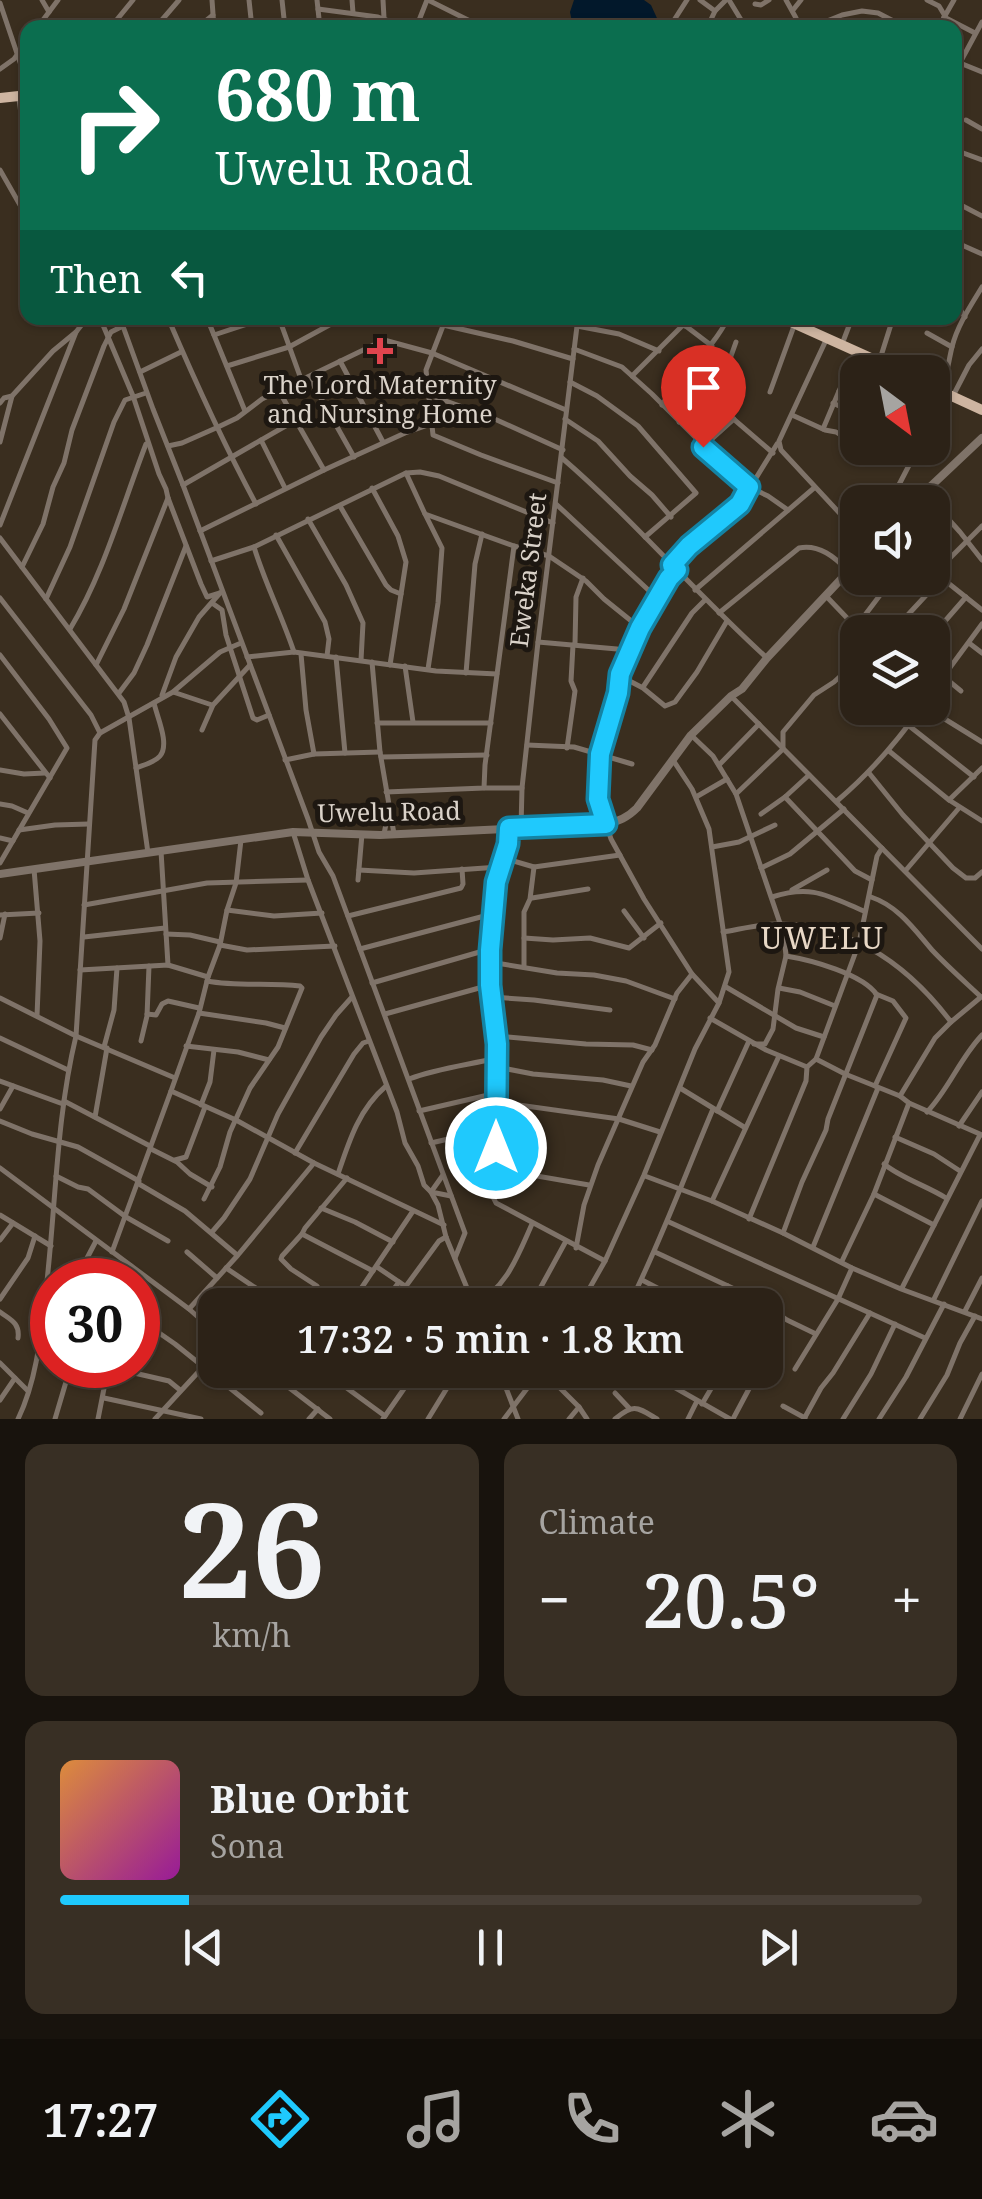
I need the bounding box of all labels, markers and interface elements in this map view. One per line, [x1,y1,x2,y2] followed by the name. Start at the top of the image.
[215,46,421,142] text: 680 m
[50,60,180,190] icon: right
[215,137,473,198] text: Uwelu Road
[162,250,217,305] icon: left
[50,252,142,304] text: Then
[367,338,393,364] marker: The Lord Maternity and Nursing Home
[661,345,746,448] pin
[840,355,950,465] north arrow
[840,355,950,725] map controls
[676,360,731,415] icon: arrive
[263,367,497,430] place label: The Lord Maternity and Nursing Home
[840,485,950,595] button: sound
[501,491,553,649] street label: Eweka Street
[840,615,950,725] button: layers
[317,793,461,829] street label: Uwelu Road
[761,917,885,958] district label: UWELU
[444,1096,548,1200] position arrow
[30,1258,160,1388] speed limit sign: 30
[297,1312,684,1364] text: 17:32 · 5 min · 1.8 km
[178,1459,325,1636] text: 26
[539,1500,655,1543] text: Climate
[642,1548,820,1650] text: 20.5°
[539,1561,570,1636] text: −
[891,1561,922,1636] text: +
[213,1613,291,1656] text: km/h
[210,1772,409,1824] text: Blue Orbit
[210,1824,285,1867] text: Sona
[176,1920,231,1975] icon: previous
[463,1920,518,1975] icon: pause
[751,1920,806,1975] icon: next
[245,2084,315,2154] icon: directions
[401,2084,471,2154] icon: music
[557,2084,627,2154] icon: phone
[713,2084,783,2154] icon: climate
[869,2084,939,2154] icon: car
[43,2089,158,2150] text: 17:27

